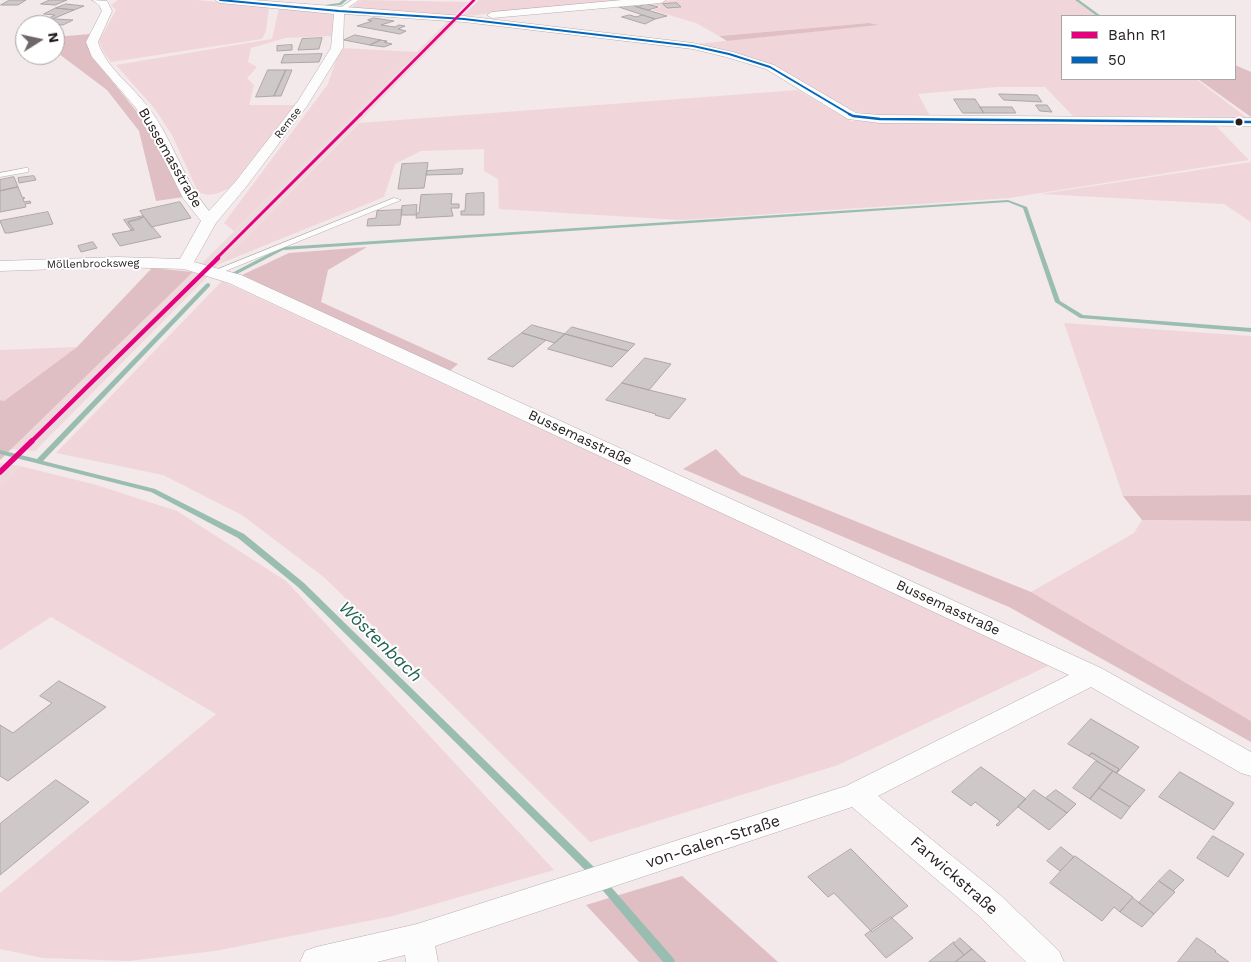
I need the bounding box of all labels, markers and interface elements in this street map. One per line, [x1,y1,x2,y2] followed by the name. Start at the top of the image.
[15,15,65,65] north arrow
[1061,15,1236,80] legend
[1108,26,1166,44] text: Bahn R1
[45,31,63,44] text: N
[1108,51,1126,69] text: 50
[135,105,205,211] street label: Bussemasstraße
[272,105,304,141] street label: Remse
[1234,117,1244,127] unlabelled marker
[47,257,139,271] street label: Möllenbrocksweg
[525,407,635,469] street label: Bussemasstraße
[893,577,1003,639] street label: Bussemasstraße
[334,597,426,687] water label: Wöstenbach
[644,811,782,873] street label: von-Galen-Straße
[906,833,1002,919] street label: Farwickstraße

